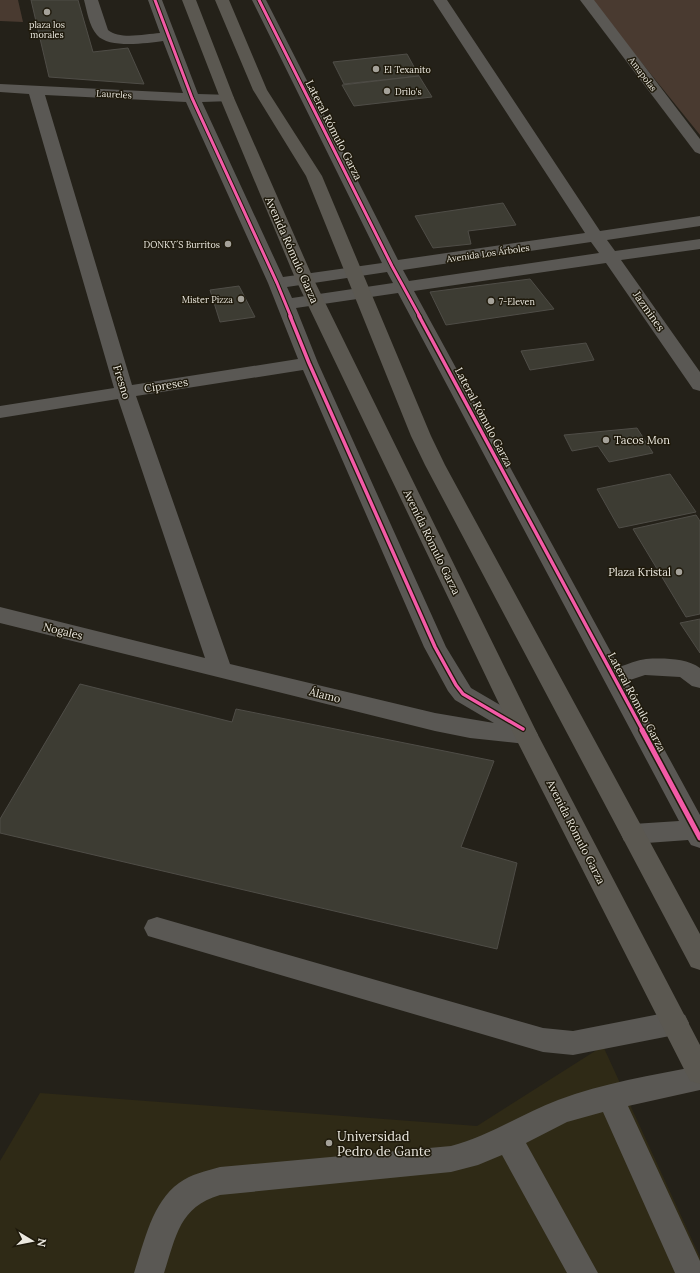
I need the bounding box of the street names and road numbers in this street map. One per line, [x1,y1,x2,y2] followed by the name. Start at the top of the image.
[626,54,659,93] street label: Amapolas
[303,77,366,183] street label: Lateral Rómulo Garza
[96,88,132,100] street label: Laureles
[262,194,322,306] street label: Avenida Rómulo Garza
[445,242,530,264] street label: Avenida Los Árboles
[630,287,668,334] street label: Jazmines
[110,363,134,401] street label: Fresno
[452,365,516,469] street label: Lateral Rómulo Garza
[143,375,189,395] street label: Cipreses
[400,486,464,597] street label: Avenida Rómulo Garza
[42,619,84,643] street label: Nogales
[605,650,669,754] street label: Lateral Rómulo Garza
[307,684,342,706] street label: Álamo
[543,777,609,887] street label: Avenida Rómulo Garza

